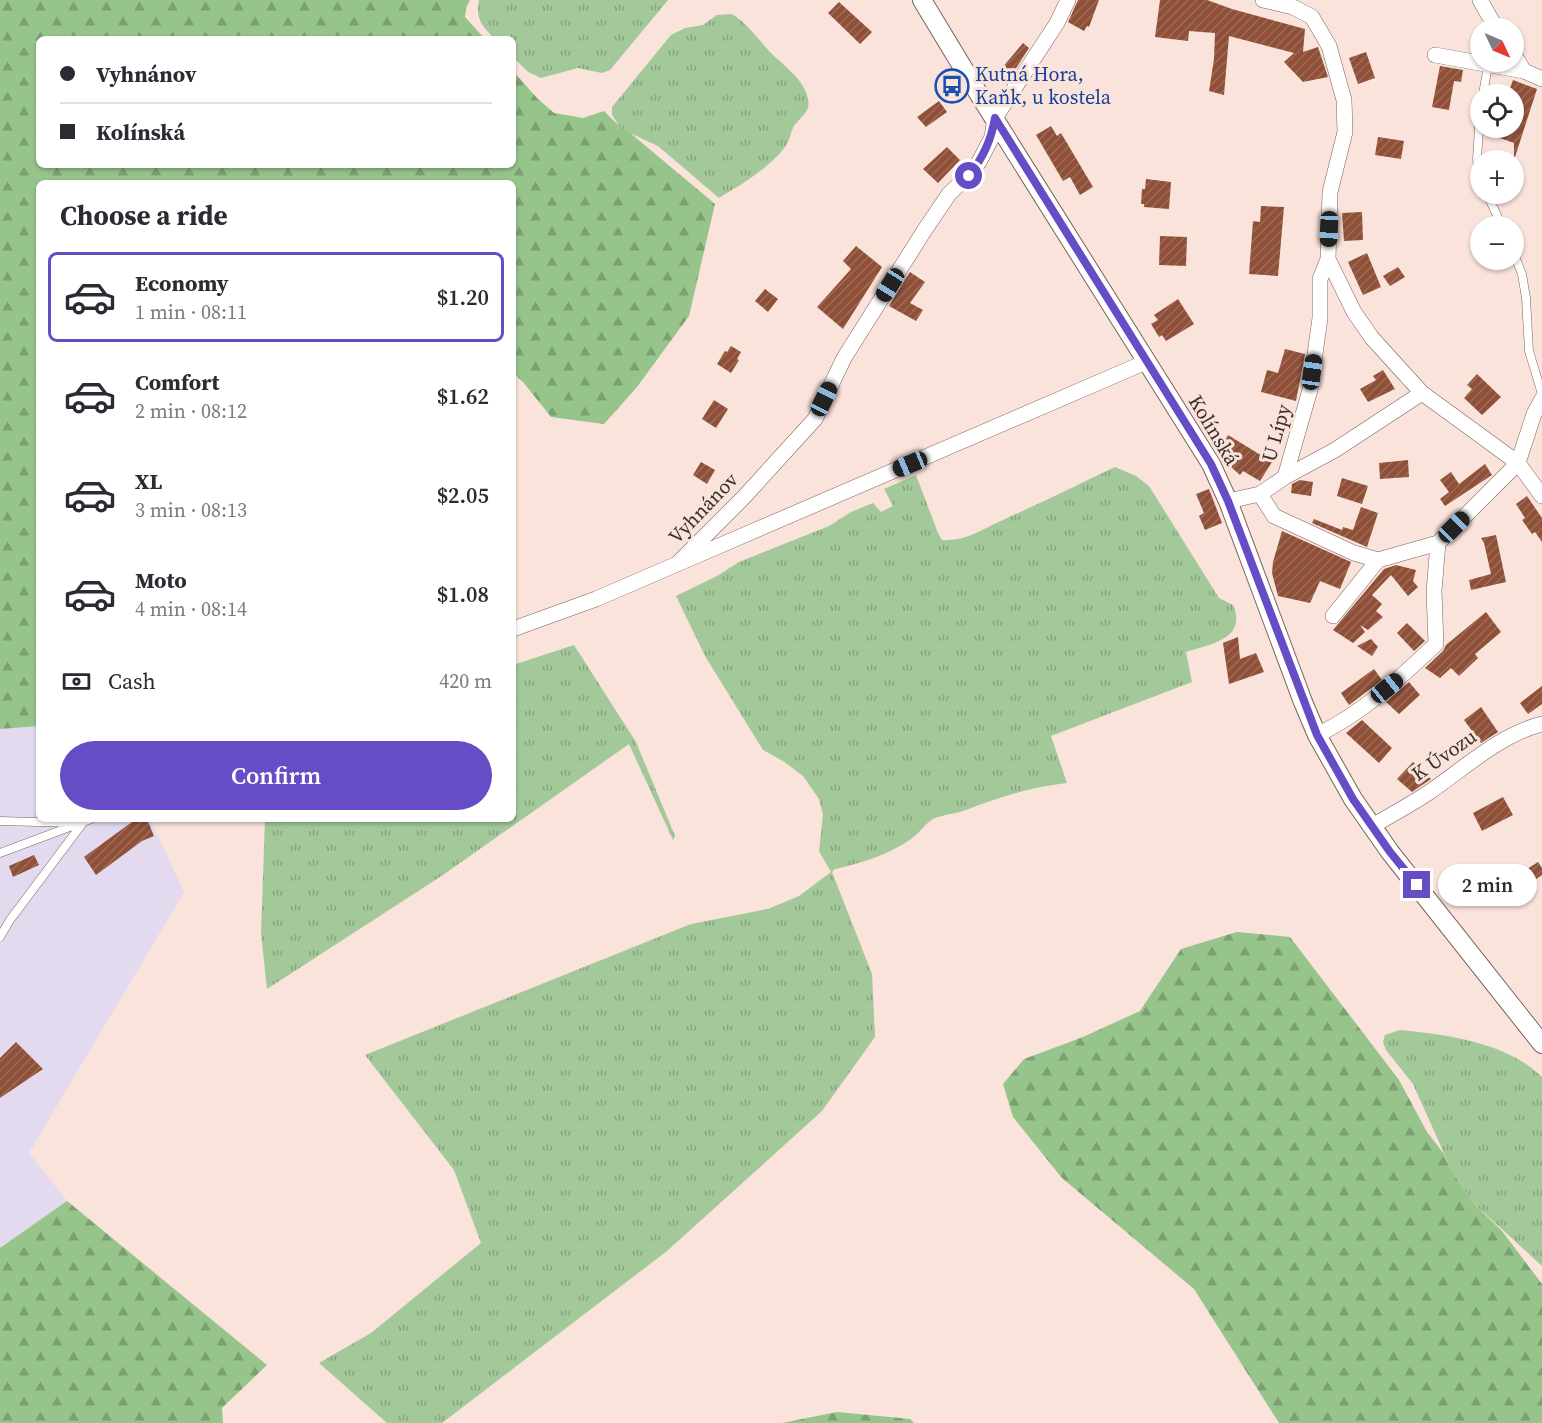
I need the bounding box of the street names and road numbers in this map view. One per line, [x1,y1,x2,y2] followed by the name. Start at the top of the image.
[1182,390,1246,471] street label: Kolínská
[1254,400,1298,465] street label: U Lípy
[662,466,744,550] street label: Vyhnánov
[1406,722,1482,788] street label: K Úvozu

